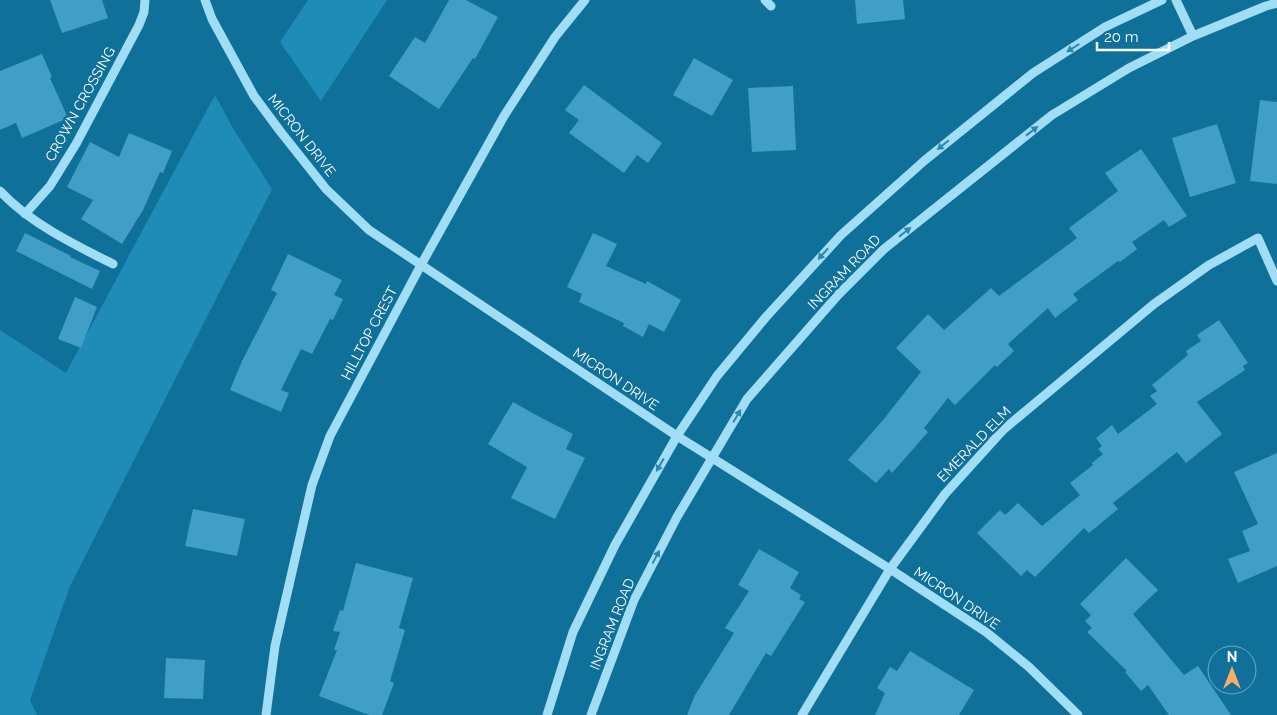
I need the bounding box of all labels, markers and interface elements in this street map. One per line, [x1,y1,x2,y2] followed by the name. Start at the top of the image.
[1097,20,1170,52] scale bar
[1104,28,1139,46] text: 20 m
[1066,43,1080,52] one-way arrow
[42,44,118,164] street label: CROWN CROSSING
[265,91,339,179] street label: MICRON DRIVE
[1025,125,1038,136] one-way arrow
[937,140,950,151] one-way arrow
[898,226,911,237] one-way arrow
[804,231,884,313] street label: INGRAM ROAD
[817,248,829,260] one-way arrow
[338,283,401,382] street label: HILLTOP CREST
[570,344,662,414] street label: MICRON DRIVE
[934,403,1014,485] street label: EMERALD ELM
[733,410,742,423] one-way arrow
[655,459,664,472] one-way arrow
[652,550,660,564] one-way arrow
[911,563,1003,633] street label: MICRON DRIVE
[586,576,638,672] street label: INGRAM ROAD
[1207,645,1257,695] north arrow
[1227,649,1237,665] text: N

